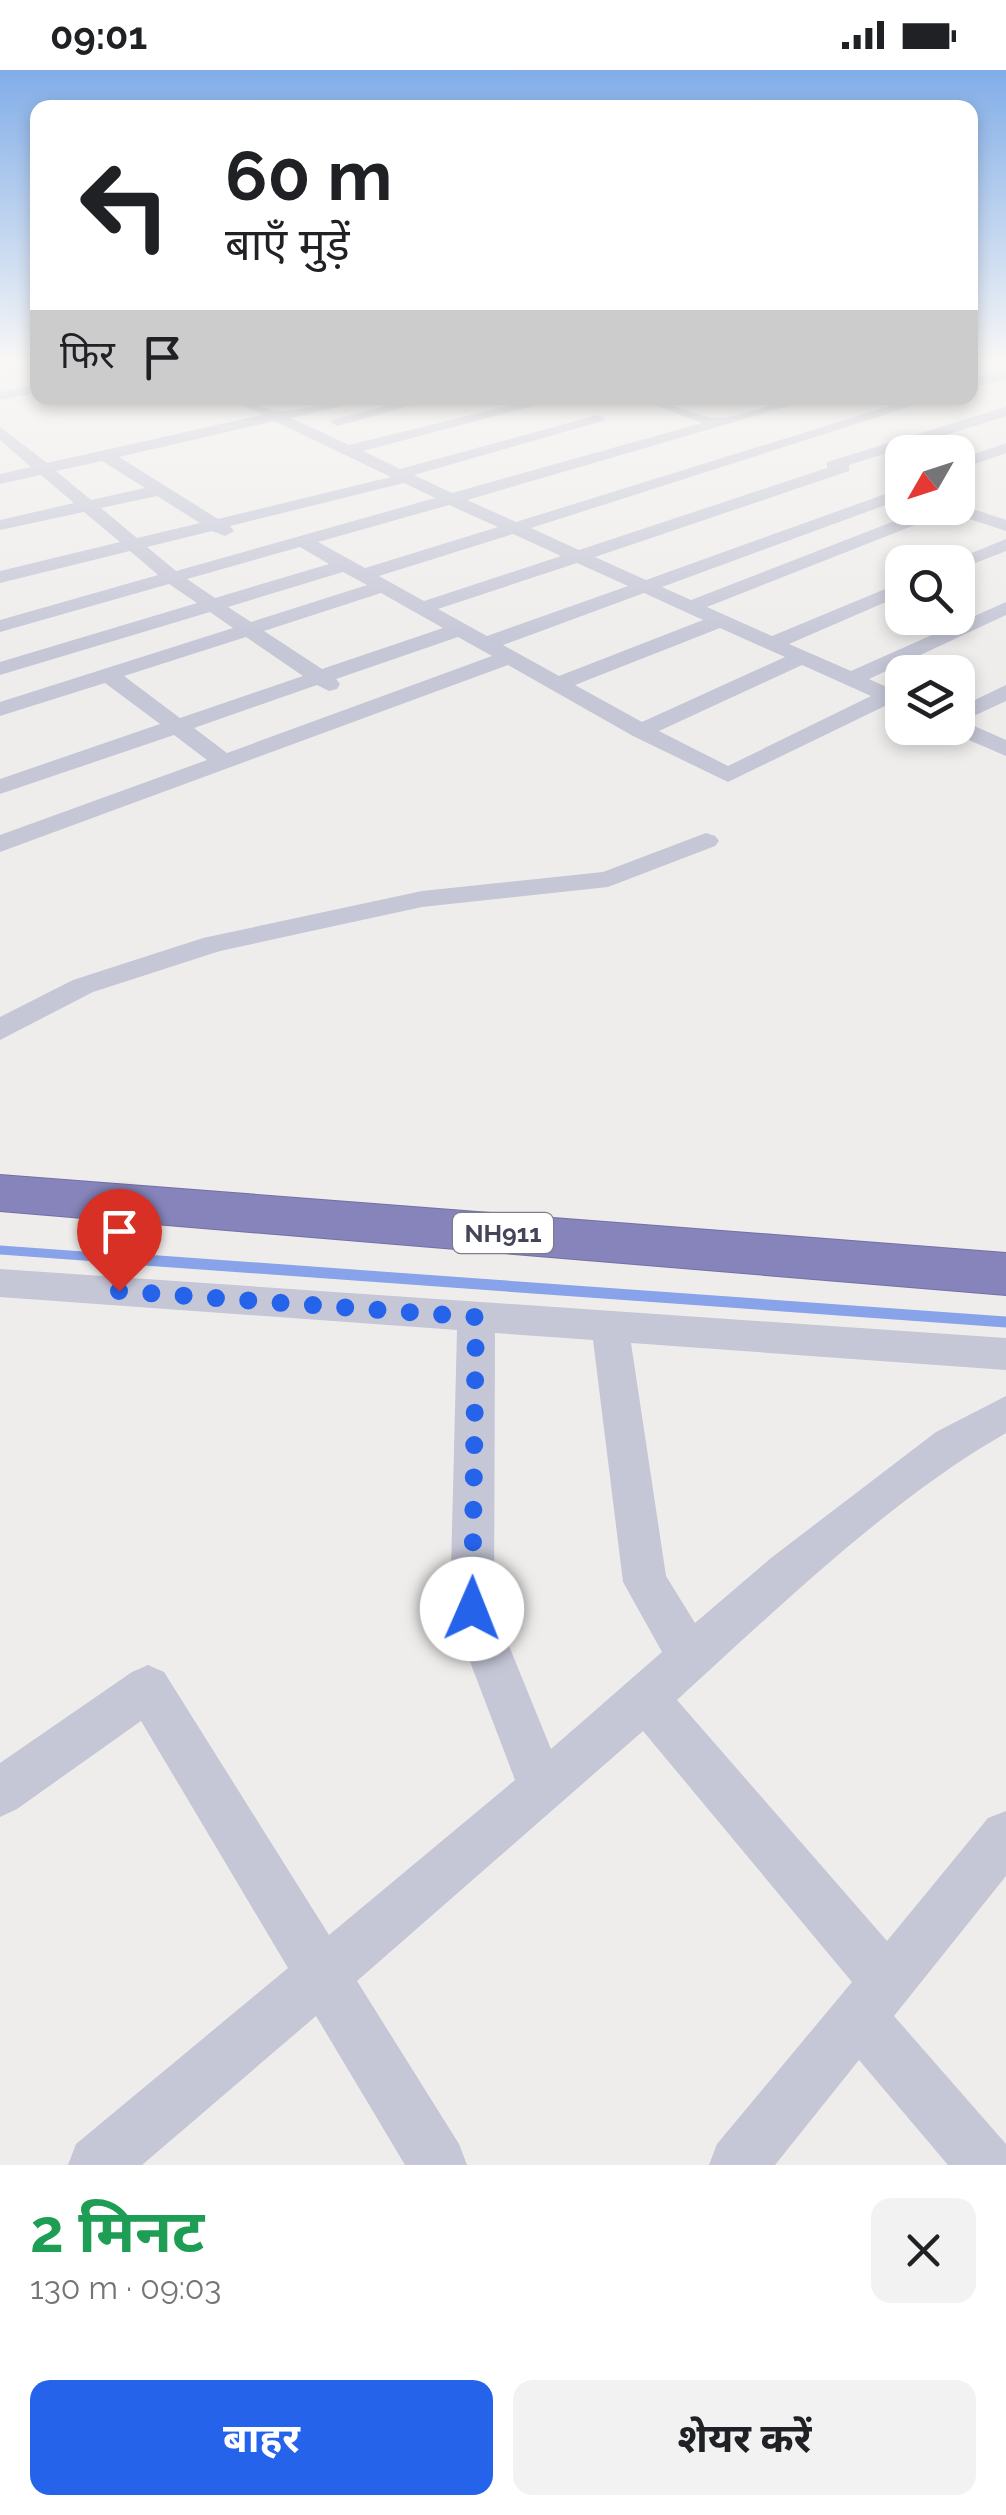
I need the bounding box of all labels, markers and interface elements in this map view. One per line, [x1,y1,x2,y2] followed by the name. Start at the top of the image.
[50,13,147,58] text: 09:01
[225,134,392,216] text: 60 m
[60,140,190,270] icon: left
[225,218,350,271] text: बाएँ मुड़ें
[135,330,190,385] icon: arrive
[60,332,115,377] text: फिर
[885,435,975,525] north arrow
[885,435,975,745] map controls
[885,545,975,635] button: search
[885,655,975,745] button: layers
[77,1189,162,1292] pin
[92,1204,147,1259] icon: arrive
[453,1213,553,1253] road number: NH911
[420,1557,524,1661] position arrow
[30,2196,204,2266] text: 2 मिनट
[871,2198,976,2303] button: close
[30,2269,221,2306] text: 130 m · 09:03
[30,2380,493,2495] button: बाहर
[513,2380,976,2495] button: शेयर करें

